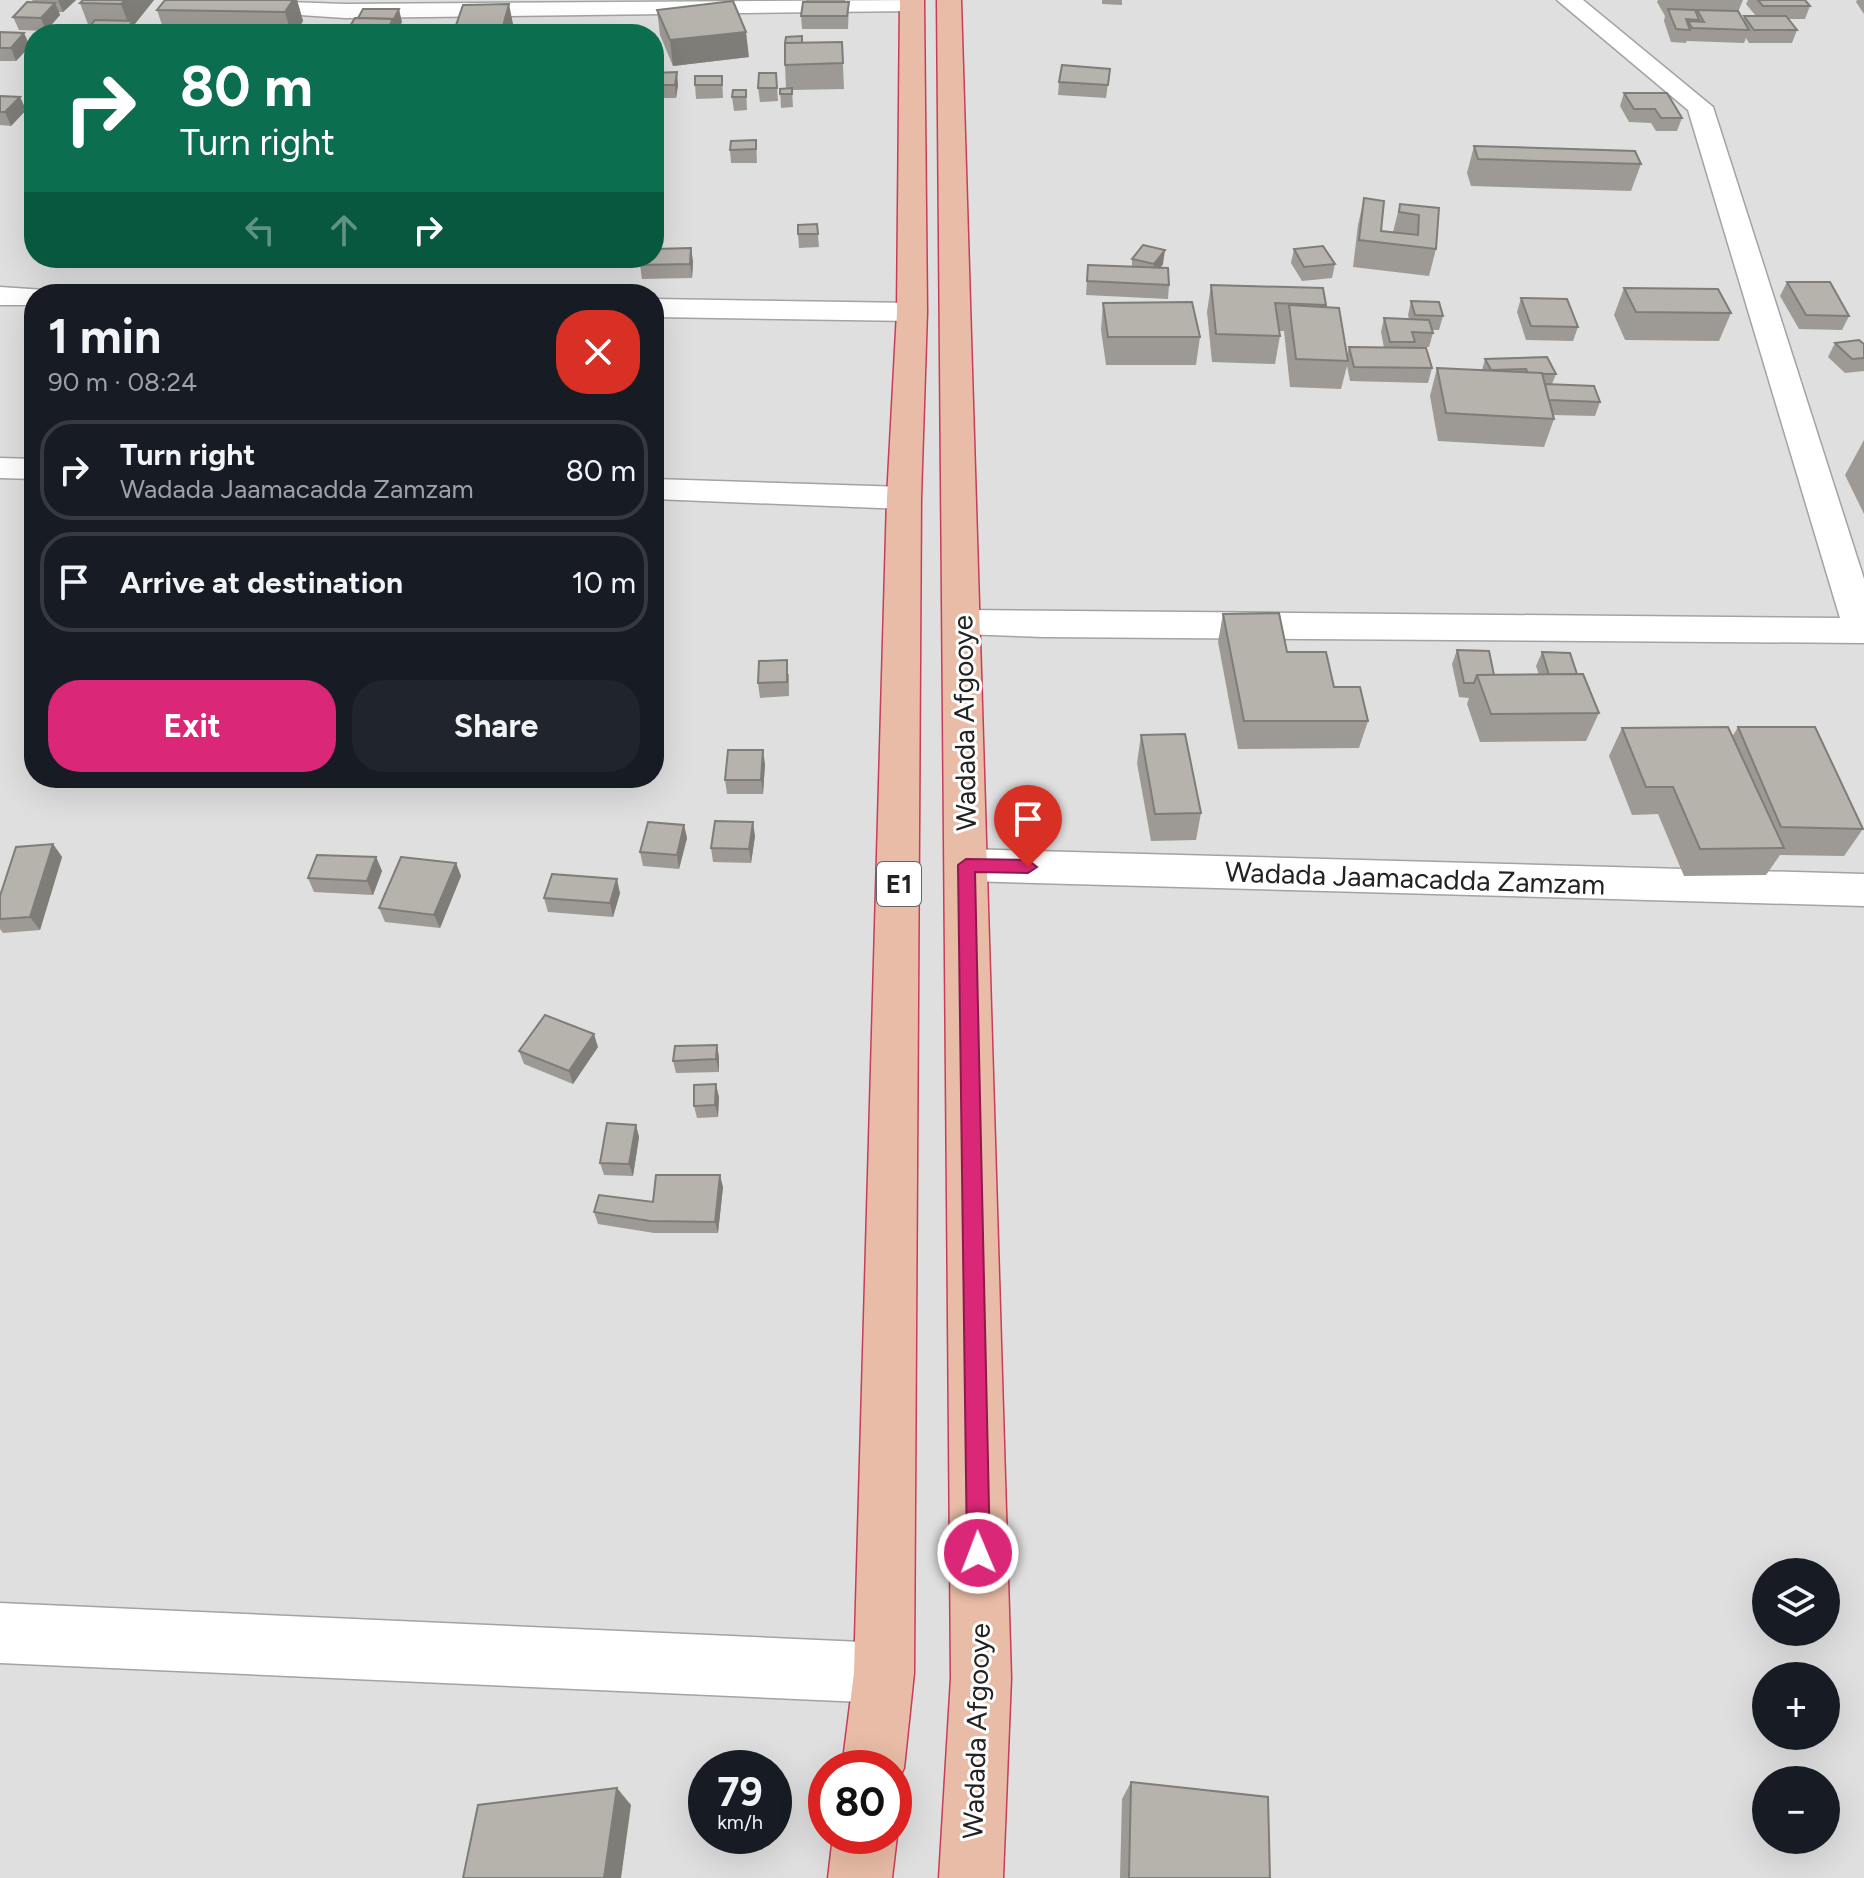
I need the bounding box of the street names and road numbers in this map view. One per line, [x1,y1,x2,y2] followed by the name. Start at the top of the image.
[945,615,983,831] street label: Wadada Afgooye
[1224,854,1606,902] street label: Wadada Jaamacadda Zamzam
[877,862,921,906] road number: E1
[955,1623,997,1839] street label: Wadada Afgooye

